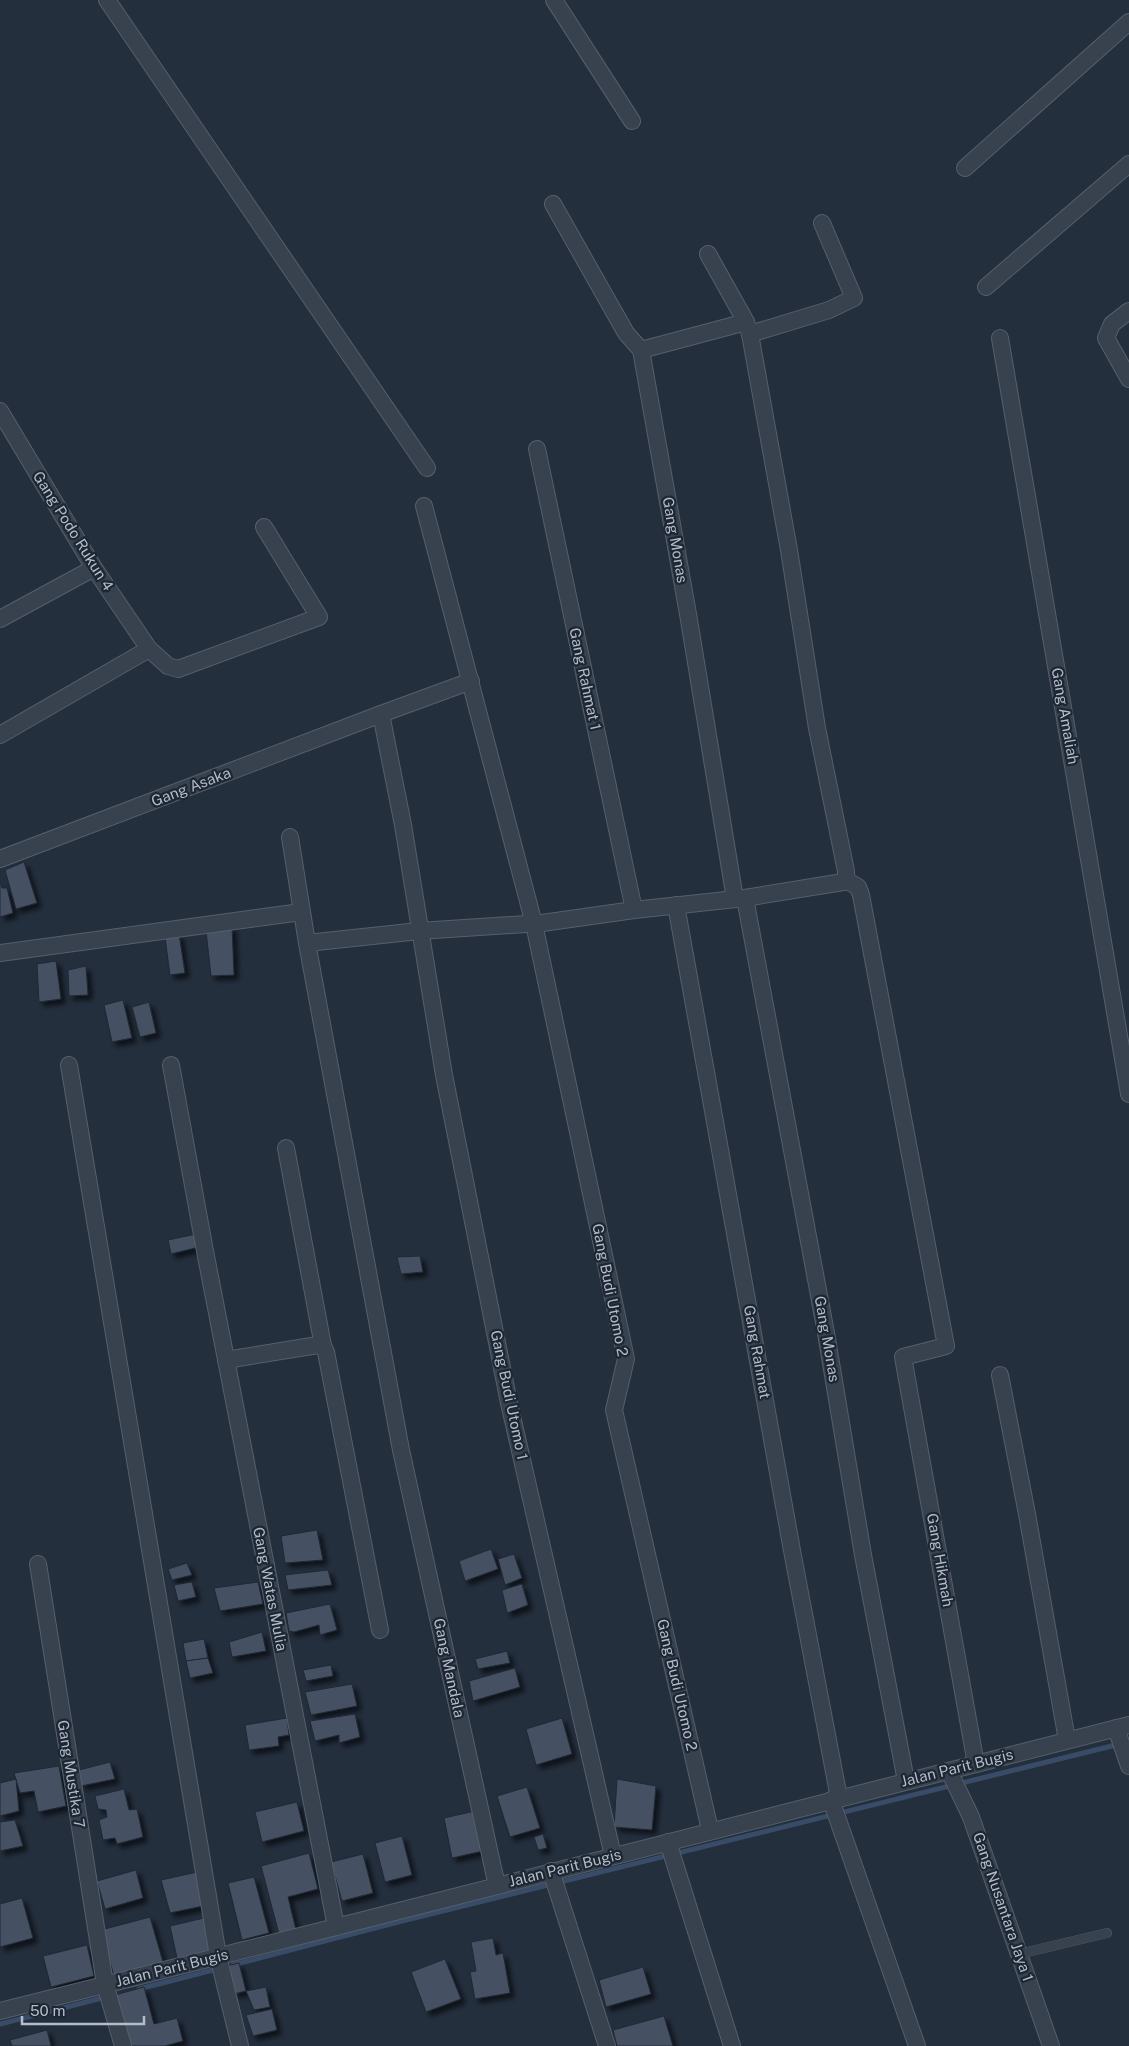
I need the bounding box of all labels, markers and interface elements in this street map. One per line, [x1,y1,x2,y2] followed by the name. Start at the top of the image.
[30,468,117,594] street label: Gang Podo Rukun 4
[660,496,691,584] street label: Gang Monas
[566,626,605,732] street label: Gang Rahmat 1
[1049,666,1082,766] street label: Gang Amaliah
[149,764,233,809] street label: Gang Asaka
[589,1222,632,1358] street label: Gang Budi Utomo 2
[812,1295,843,1383] street label: Gang Monas
[741,1304,774,1400] street label: Gang Rahmat
[487,1329,532,1461] street label: Gang Budi Utomo 1
[924,1512,957,1608] street label: Gang Hikmah
[250,1525,291,1652] street label: Gang Watas Mulia
[431,1617,468,1719] street label: Gang Mandala
[654,1617,701,1753] street label: Gang Budi Utomo 2
[55,1719,88,1829] street label: Gang Mustika 7
[899,1745,1015,1790] street label: Jalan Parit Bugis
[970,1830,1037,1984] street label: Gang Nusantara Jaya 1
[507,1845,623,1890] street label: Jalan Parit Bugis
[114,1945,230,1990] street label: Jalan Parit Bugis
[22,1994,145,2026] scale bar
[30,2002,65,2019] text: 50 m

